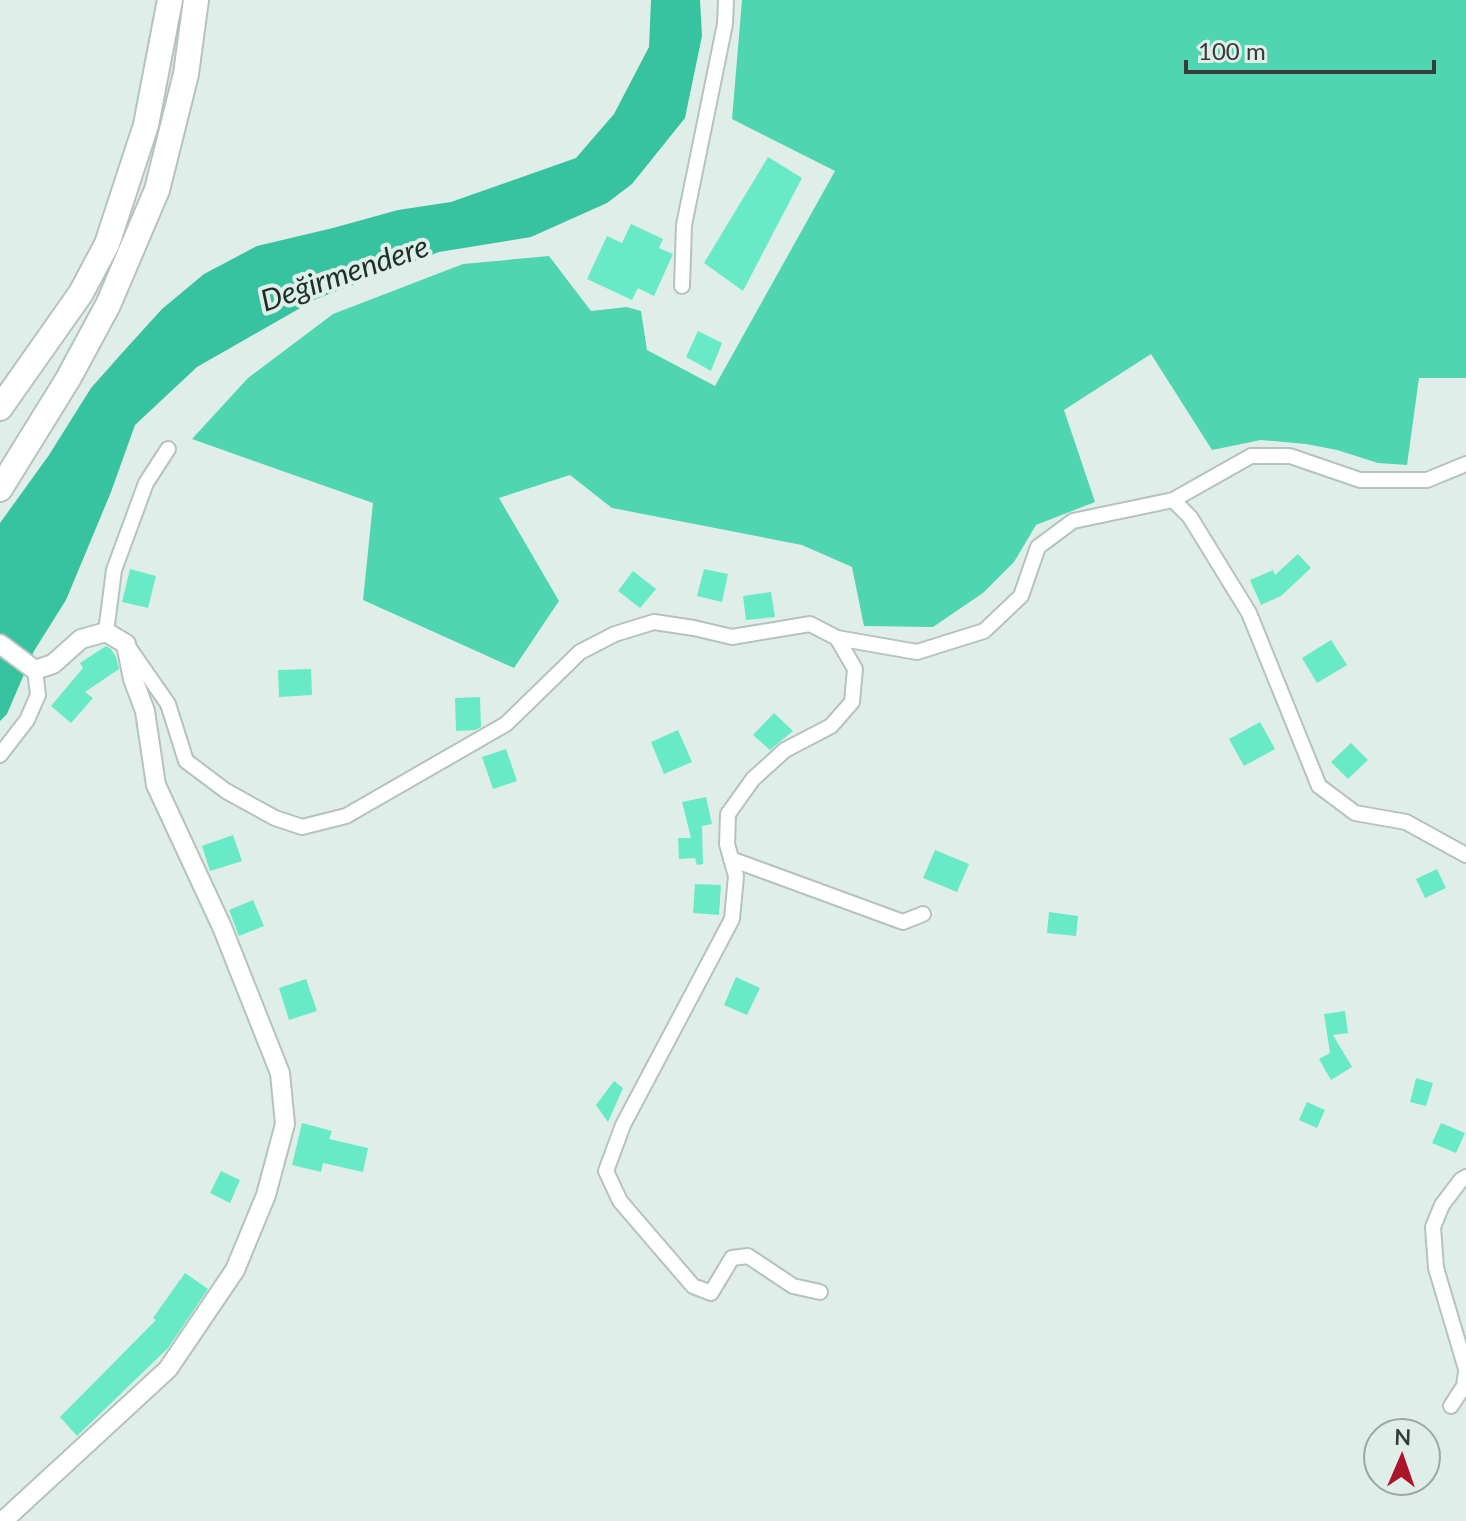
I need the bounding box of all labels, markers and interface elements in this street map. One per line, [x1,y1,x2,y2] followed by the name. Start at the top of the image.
[1186,24,1434,74] scale bar
[1198,36,1266,65] text: 100 m
[255,226,433,318] water label: Değirmendere
[1362,1417,1442,1497] north arrow
[1394,1423,1412,1450] text: N

